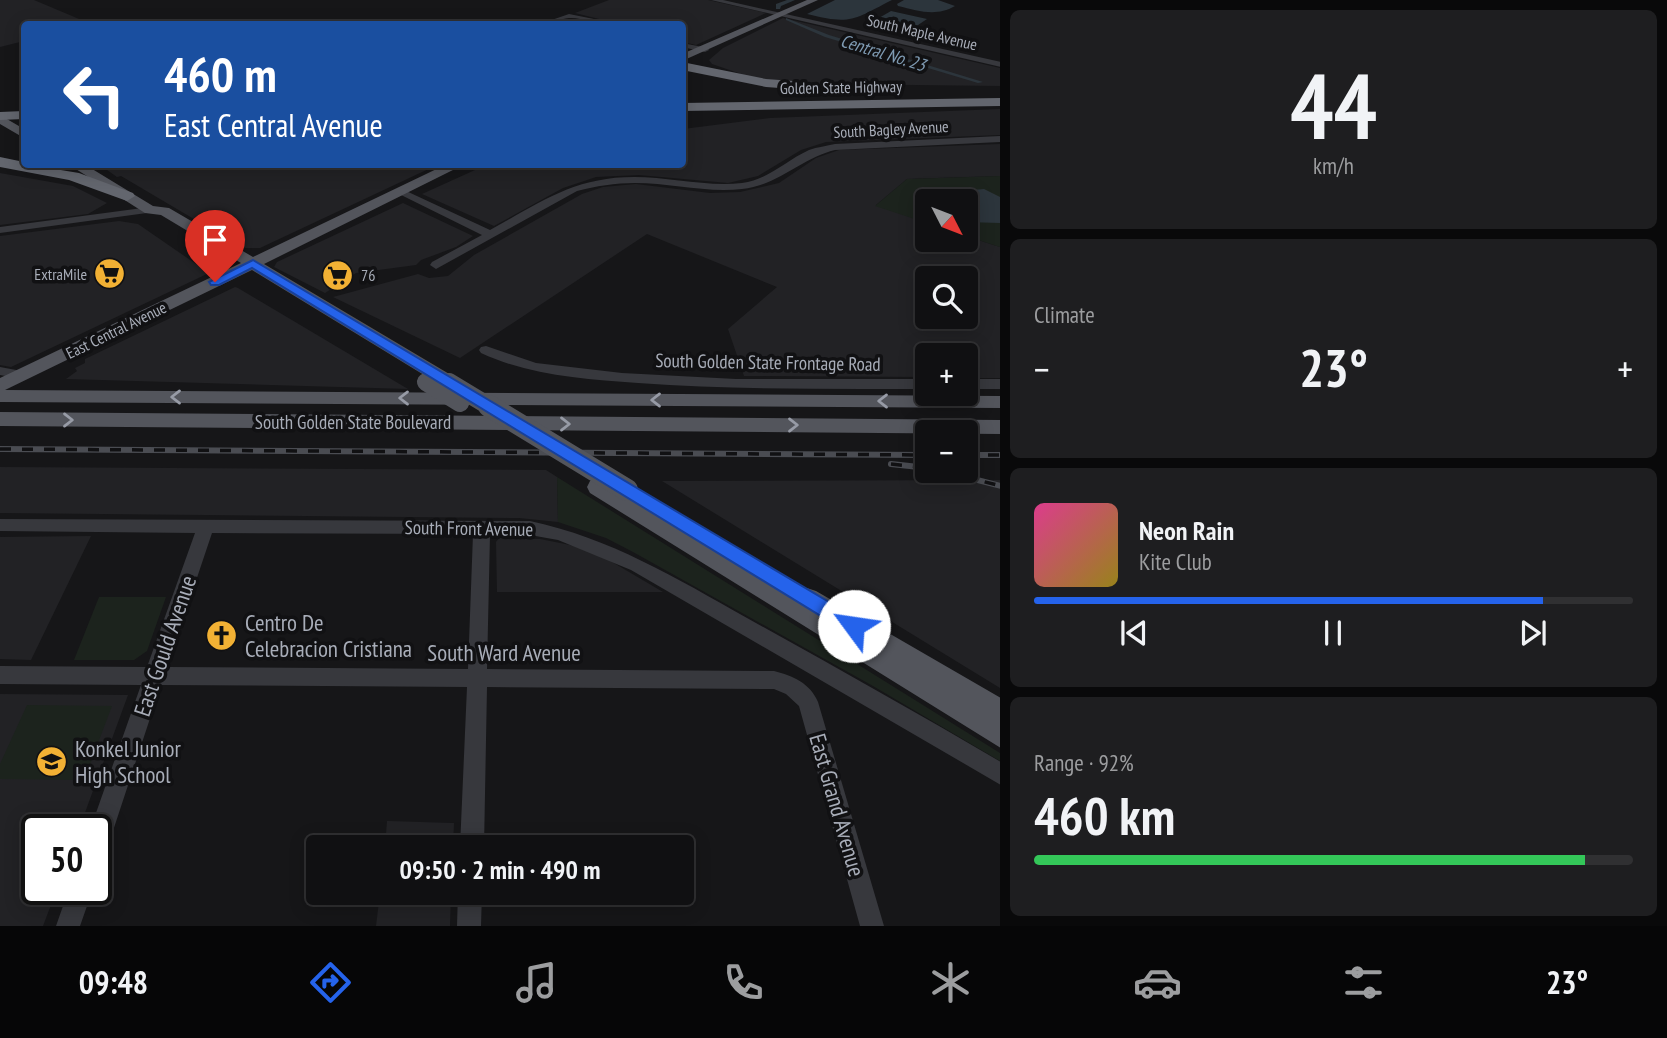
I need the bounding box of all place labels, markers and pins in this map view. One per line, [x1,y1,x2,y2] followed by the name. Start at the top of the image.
[185,210,245,282] pin
[93,257,127,291] supermarket icon: ExtraMile
[321,258,355,292] supermarket icon: 76
[34,264,87,284] place label: ExtraMile
[361,265,375,285] place label: 76
[245,608,412,663] place label: Centro De Celebracion Cristiana
[205,619,239,653] church icon: Centro De Celebracion Cristiana
[75,734,181,789] place label: Konkel Junior High School
[35,745,69,779] school or university icon: Konkel Junior High School

